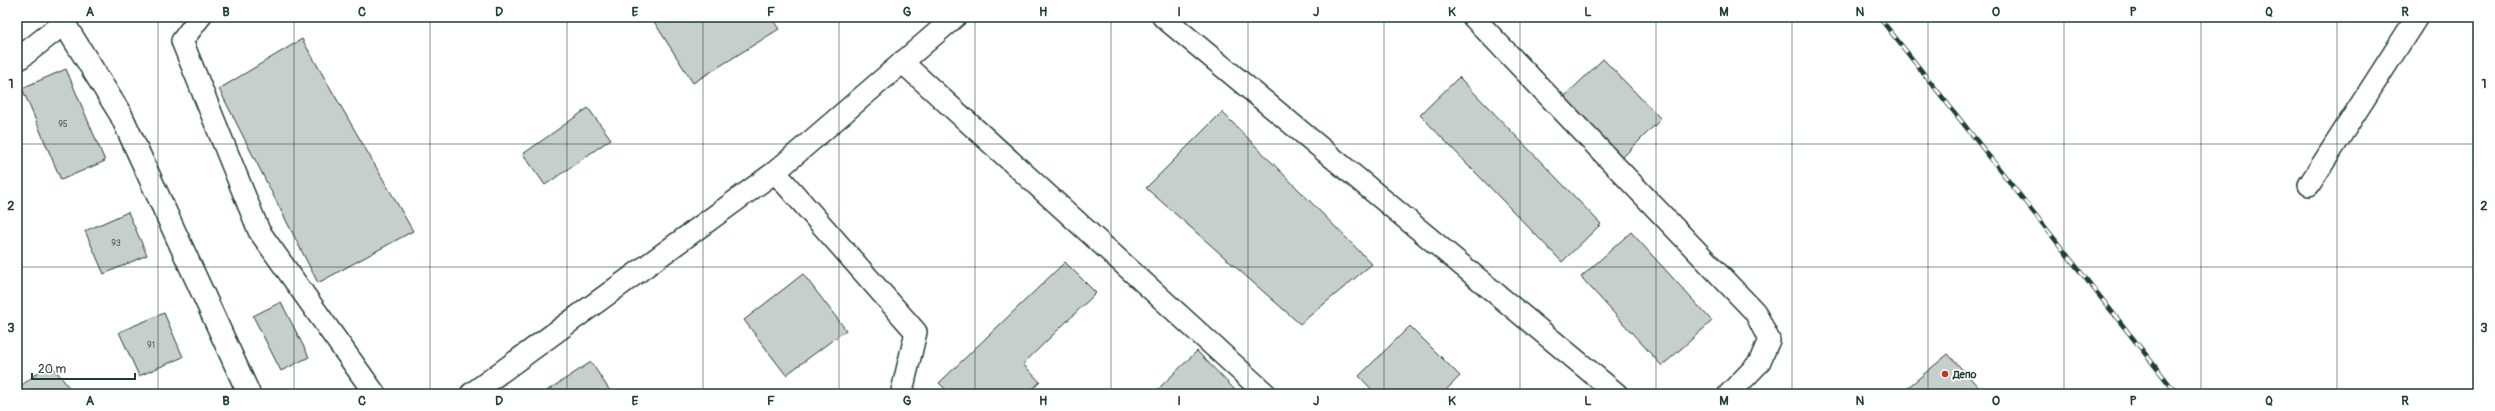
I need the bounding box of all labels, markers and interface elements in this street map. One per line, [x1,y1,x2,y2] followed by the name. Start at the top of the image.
[86,4,95,20] text: A
[222,4,230,20] text: B
[358,4,366,20] text: C
[495,4,503,20] text: D
[632,4,639,20] text: E
[767,4,775,20] text: F
[903,4,912,20] text: G
[1039,4,1047,20] text: H
[1177,4,1181,20] text: I
[1313,4,1319,20] text: J
[1448,4,1456,20] text: K
[1584,4,1592,20] text: L
[1719,4,1729,20] text: M
[1856,4,1865,20] text: N
[1992,4,2001,20] text: O
[2129,4,2137,20] text: P
[2265,4,2273,20] text: Q
[2401,4,2409,20] text: R
[8,76,14,92] text: 1
[2481,76,2487,92] text: 1
[58,119,68,130] house number: 95
[7,198,15,214] text: 2
[2480,198,2488,214] text: 2
[111,238,121,249] house number: 93
[7,320,15,336] text: 3
[2480,320,2488,336] text: 3
[147,340,155,351] house number: 91
[32,355,135,381] scale bar
[38,362,67,377] text: 20 m
[1952,368,1977,381] place label: Депо
[1940,369,1950,379] marker: Депо
[86,393,95,409] text: A
[222,393,230,409] text: B
[358,393,366,409] text: C
[495,393,503,409] text: D
[632,393,639,409] text: E
[767,393,775,409] text: F
[903,393,912,409] text: G
[1039,393,1047,409] text: H
[1177,393,1181,409] text: I
[1313,393,1319,409] text: J
[1448,393,1456,409] text: K
[1584,393,1592,409] text: L
[1719,393,1729,409] text: M
[1856,393,1865,409] text: N
[1992,393,2001,409] text: O
[2129,393,2137,409] text: P
[2265,393,2273,409] text: Q
[2401,393,2409,409] text: R

